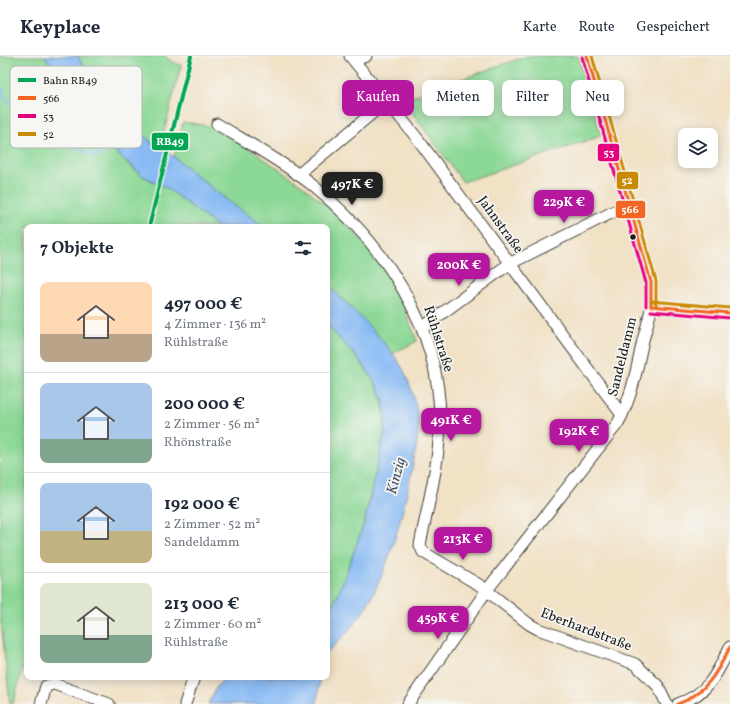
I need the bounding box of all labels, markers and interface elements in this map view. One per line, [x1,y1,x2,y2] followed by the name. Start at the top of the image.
[20,15,101,41] text: Keyplace
[523,18,557,37] text: Karte
[579,18,615,37] text: Route
[637,18,710,37] text: Gespeichert
[10,66,142,148] legend
[43,74,97,89] text: Bahn RB49
[342,80,414,116] chip: Kaufen
[422,80,494,116] chip: Mieten
[502,80,563,116] chip: Filter
[571,80,624,116] chip: Neu
[43,92,60,107] text: 566
[43,110,54,125] text: 53
[43,128,54,143] text: 52
[678,128,718,168] map controls
[678,128,718,168] button: layers
[151,132,189,151] line badge: RB49
[156,135,184,150] text: RB49
[597,143,620,162] line badge: 53
[604,146,615,161] text: 53
[616,171,639,190] line badge: 52
[319,172,385,206] pin: 497K €
[621,174,633,189] text: 52
[331,176,373,194] text: 497K €
[531,190,597,224] pin: 229K €
[473,192,528,258] street label: Jahnstraße
[543,194,585,212] text: 229K €
[615,200,646,219] line badge: 566
[621,203,639,218] text: 566
[628,232,638,242] unlabelled marker
[40,237,114,260] text: 7 Objekte
[292,237,314,259] icon: filters
[426,253,492,287] pin: 200K €
[437,257,481,275] text: 200K €
[164,293,242,316] text: 497 000 €
[72,298,120,346] icon: home
[418,303,458,375] street label: Rühlstraße
[604,315,642,399] street label: Sandeldamm
[164,316,266,334] text: 4 Zimmer · 136 m²
[164,334,228,352] text: Rühlstraße
[164,393,245,416] text: 200 000 €
[72,399,120,447] icon: home
[418,408,484,442] pin: 491K €
[430,412,472,430] text: 491K €
[164,416,260,434] text: 2 Zimmer · 56 m²
[546,419,612,453] pin: 192K €
[559,423,599,441] text: 192K €
[164,434,231,452] text: Rhönstraße
[382,455,412,497] water label: Kinzig
[164,493,240,516] text: 192 000 €
[72,499,120,547] icon: home
[164,516,260,534] text: 2 Zimmer · 52 m²
[430,527,496,561] pin: 213K €
[443,531,483,549] text: 213K €
[164,534,240,552] text: Sandeldamm
[164,593,239,616] text: 213 000 €
[72,599,120,647] icon: home
[538,604,635,656] street label: Eberhardstraße
[405,606,471,640] pin: 459K €
[417,610,459,628] text: 459K €
[164,616,261,634] text: 2 Zimmer · 60 m²
[164,634,228,652] text: Rühlstraße

